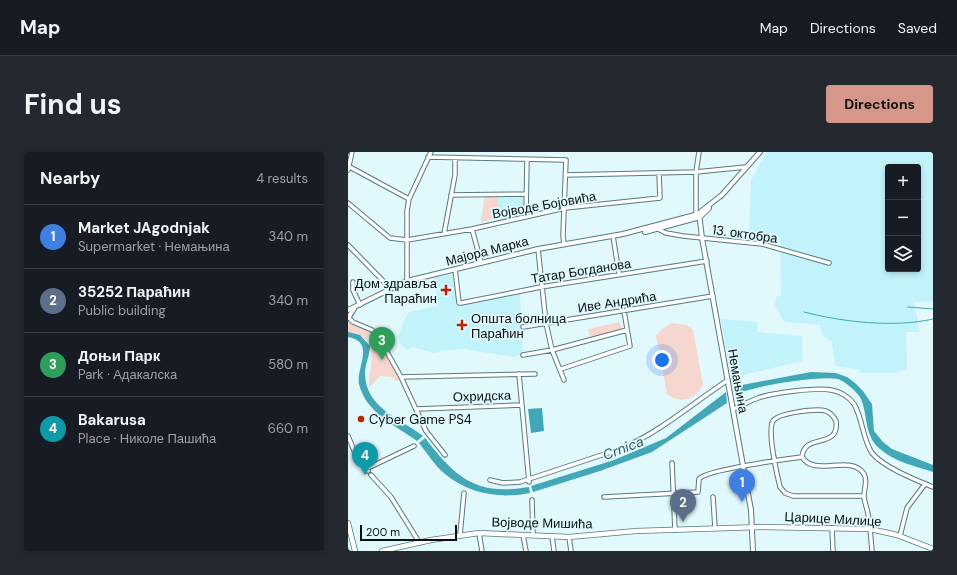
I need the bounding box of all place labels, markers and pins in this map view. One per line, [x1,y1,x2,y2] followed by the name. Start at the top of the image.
[355,275,438,307] place label: Дом здравља Параћин
[440,284,452,296] marker: Дом здравља Параћин
[471,310,567,342] place label: Општа болница Параћин
[456,319,468,331] marker: Општа болница Параћин
[369,327,395,360] pin: 3
[369,411,472,428] place label: Cyber Game PS4
[356,414,366,424] marker: Cyber Game PS4
[352,442,378,475] pin: 4
[729,469,755,502] pin: 1
[670,489,696,522] pin: 2

